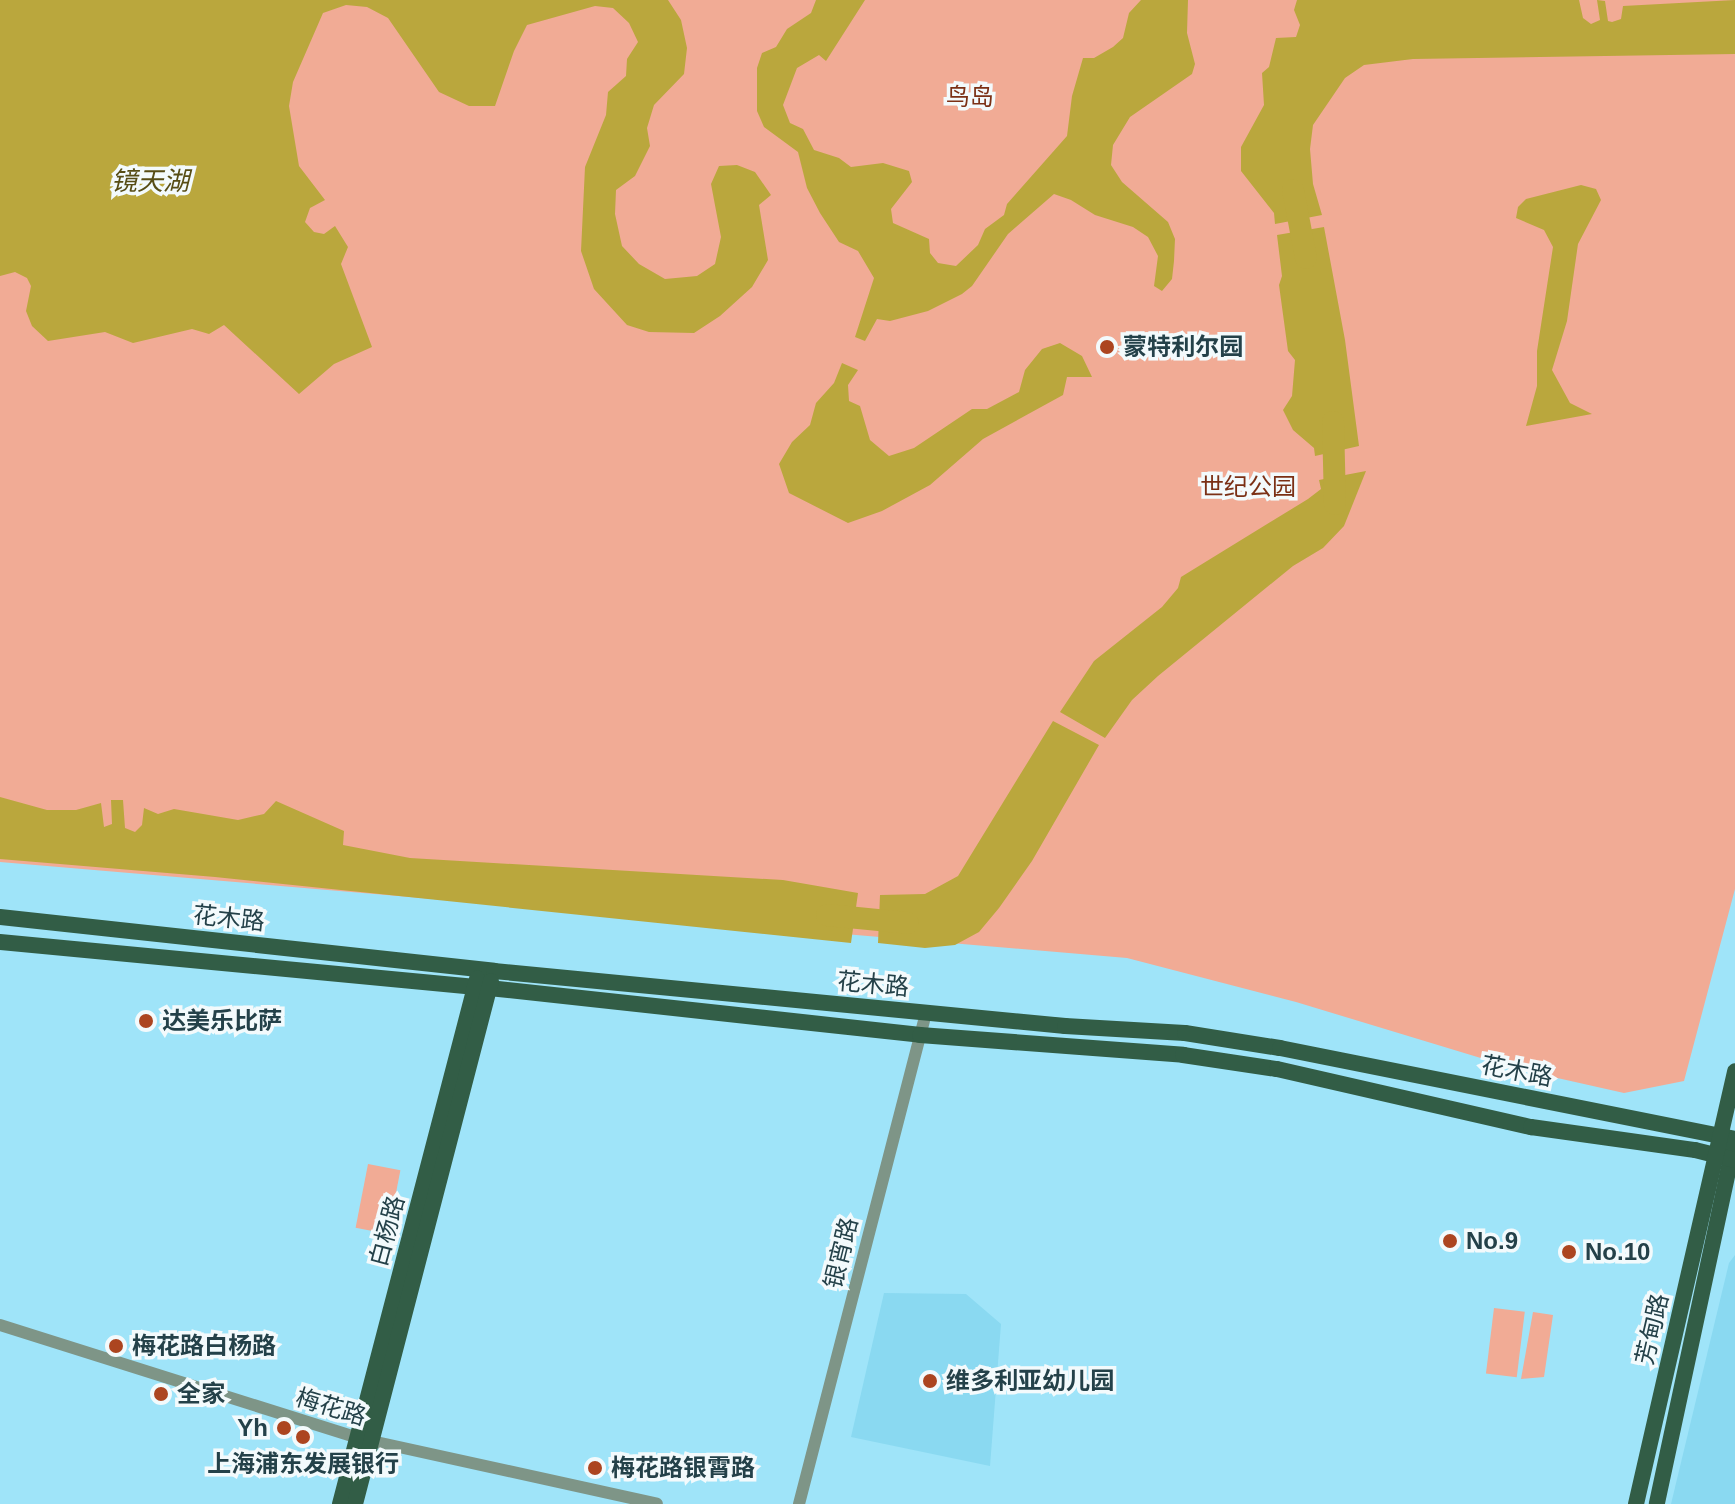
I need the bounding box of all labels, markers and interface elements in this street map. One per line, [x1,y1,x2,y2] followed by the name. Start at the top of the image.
[946,83,994,111] park label: 鸟岛
[111,166,189,198] water label: 镜天湖
[1123,333,1243,361] place label: 蒙特利尔园
[1098,338,1116,356] marker: 蒙特利尔园
[1200,473,1296,501] park label: 世纪公园
[192,900,266,936] street label: 花木路
[836,967,910,1001] street label: 花木路
[162,1007,282,1035] place label: 达美乐比萨
[137,1012,155,1030] marker: 达美乐比萨
[1479,1050,1555,1092] street label: 花木路
[364,1192,410,1270] street label: 白杨路
[818,1215,864,1291] street label: 银宵路
[1466,1227,1518,1255] place label: No.9
[1441,1232,1459,1250] marker: No.9
[1585,1238,1650,1266] place label: No.10
[1560,1243,1578,1261] marker: No.10
[1630,1291,1674,1367] street label: 芳甸路
[132,1332,276,1360] place label: 梅花路白杨路
[107,1337,125,1355] marker: 梅花路白杨路
[946,1367,1114,1395] place label: 维多利亚幼儿园
[921,1372,939,1390] marker: 维多利亚幼儿园
[177,1380,225,1408] place label: 全家
[292,1383,370,1431] street label: 梅花路
[152,1385,170,1403] marker: 全家
[237,1414,268,1442] place label: Yh
[275,1419,293,1437] marker: Yh
[294,1428,312,1446] marker: 上海浦东发展银行
[207,1450,399,1478] place label: 上海浦东发展银行
[611,1454,755,1482] place label: 梅花路银霄路
[586,1459,604,1477] marker: 梅花路银霄路

